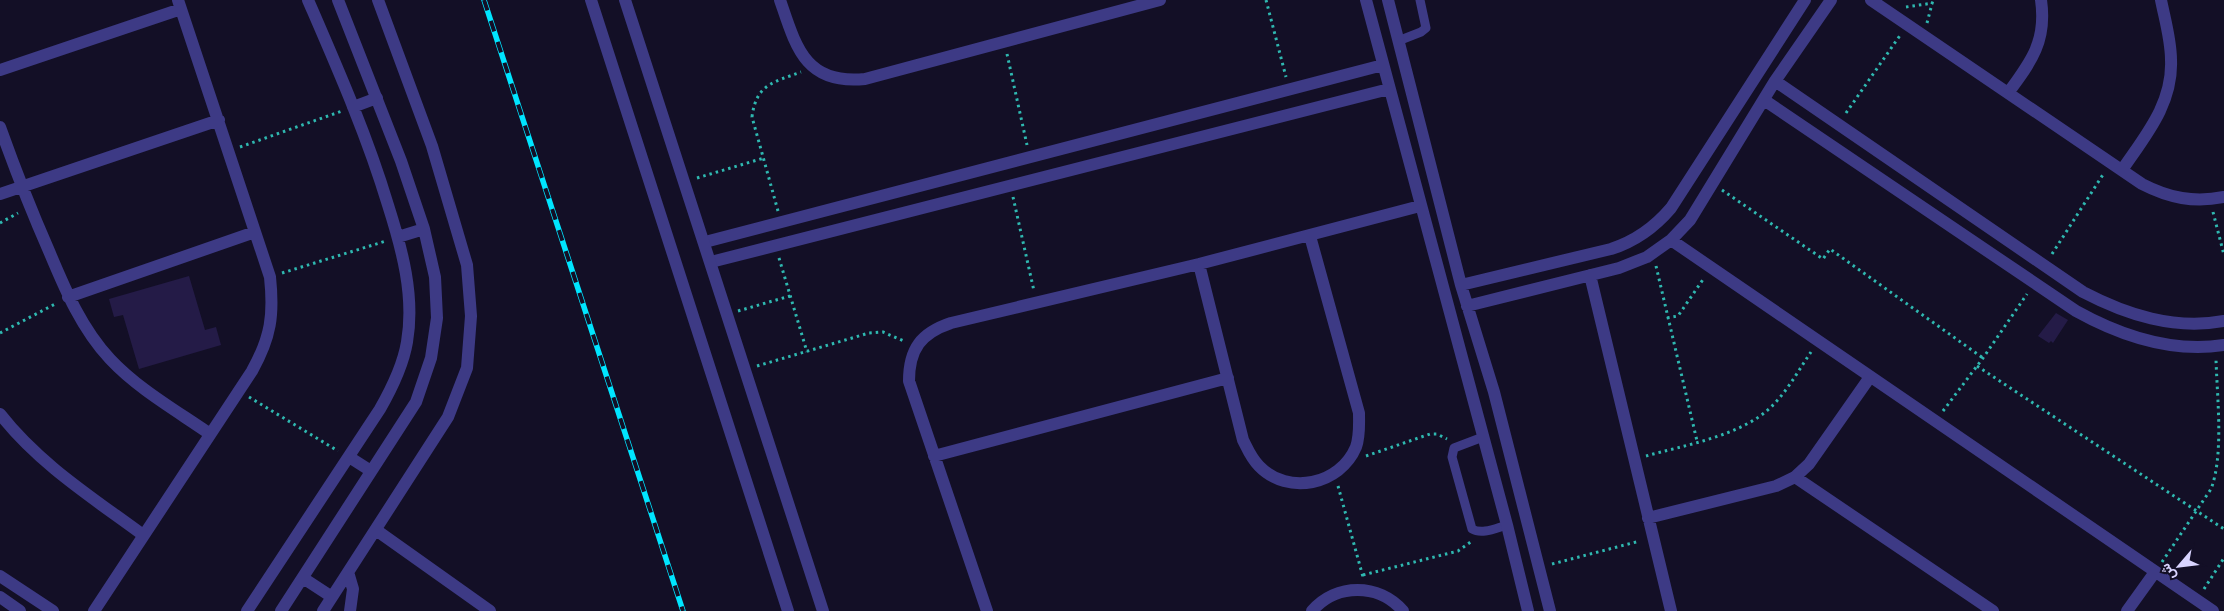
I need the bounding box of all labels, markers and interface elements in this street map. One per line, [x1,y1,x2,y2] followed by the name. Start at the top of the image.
[2154,541,2204,591] north arrow
[2156,560,2179,583] text: ش

